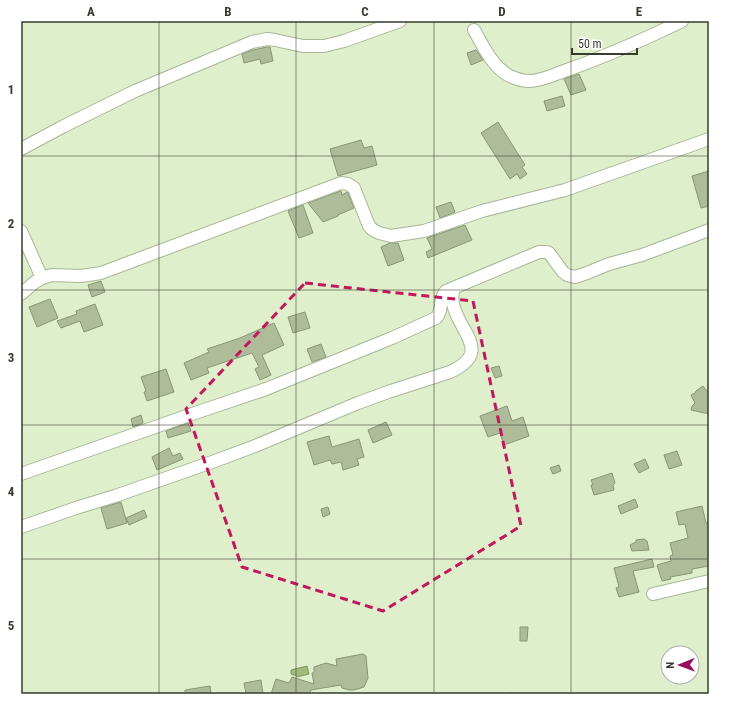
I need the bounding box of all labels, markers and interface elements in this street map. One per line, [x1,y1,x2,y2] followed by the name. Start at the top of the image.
[87,4,95,19] text: A
[224,4,232,19] text: B
[361,4,369,19] text: C
[498,4,506,19] text: D
[636,4,643,19] text: E
[572,30,637,56] scale bar
[578,37,602,51] text: 50 m
[8,82,14,97] text: 1
[8,216,15,231] text: 2
[8,350,14,365] text: 3
[8,484,15,499] text: 4
[8,618,15,633] text: 5
[660,645,700,685] north arrow
[664,661,677,669] text: N

